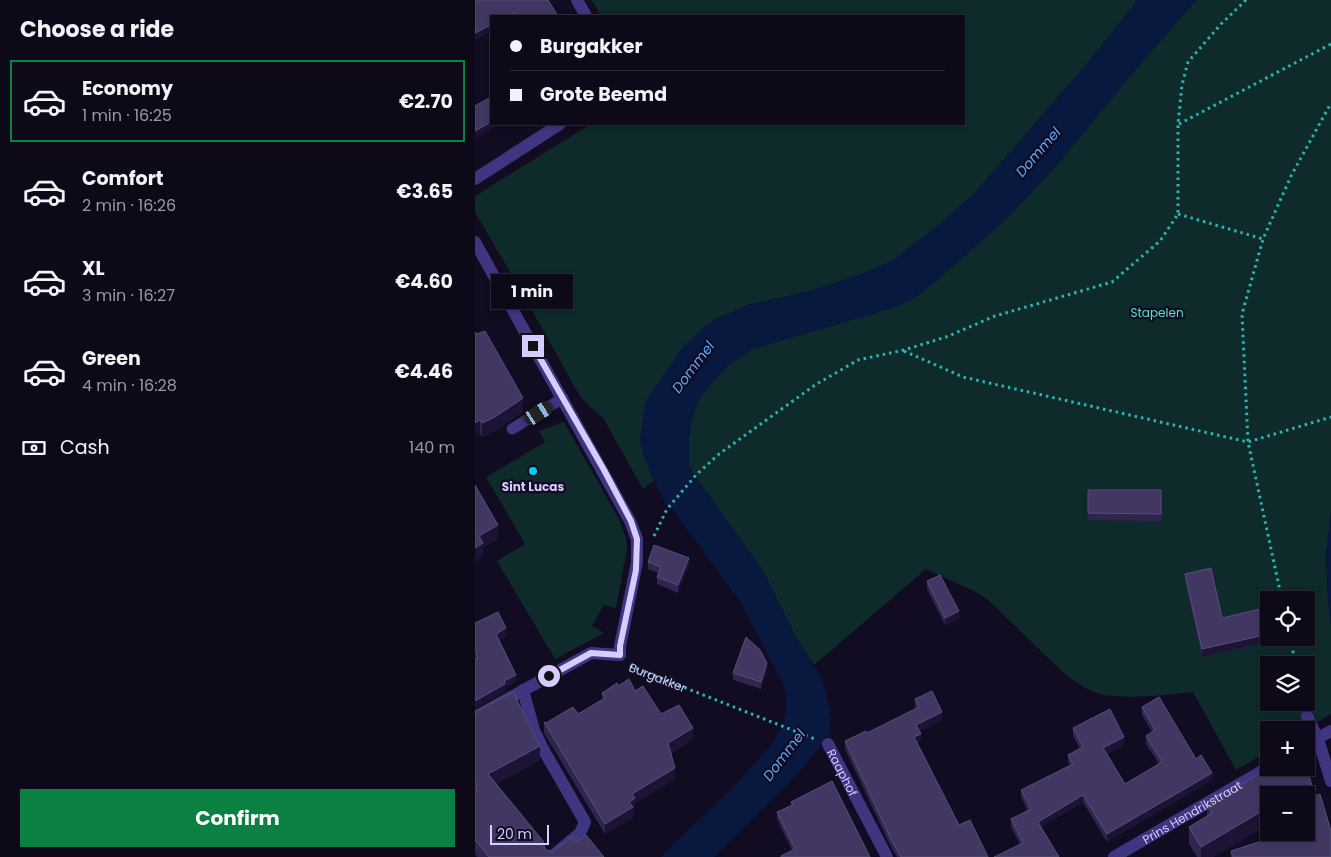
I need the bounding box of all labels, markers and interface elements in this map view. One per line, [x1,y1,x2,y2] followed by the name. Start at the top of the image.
[20,14,174,45] text: Choose a ride
[540,33,643,60] text: Burgakker
[82,75,173,102] text: Economy
[22,79,67,124] icon: car
[540,81,667,108] text: Grote Beemd
[399,88,453,115] text: €2.70
[82,104,172,127] text: 1 min · 16:25
[1011,122,1066,181] water label: Dommel
[82,165,164,192] text: Comfort
[22,169,67,214] icon: car
[397,178,453,205] text: €3.65
[82,194,176,217] text: 2 min · 16:26
[82,255,105,282] text: XL
[22,259,67,304] icon: car
[395,268,453,295] text: €4.60
[492,274,574,308] callout: 1 min
[511,280,553,303] text: 1 min
[82,284,175,307] text: 3 min · 16:27
[1130,304,1184,321] park label: Stapelen
[522,335,544,357] route end
[667,337,719,397] water label: Dommel
[82,345,141,372] text: Green
[22,349,67,394] icon: car
[395,358,453,385] text: €4.46
[82,374,177,397] text: 4 min · 16:28
[522,399,555,427] car
[20,434,48,462] icon: cash
[60,434,110,461] text: Cash
[409,436,455,459] text: 140 m
[527,465,539,477] marker: Sint Lucas
[502,478,564,495] place label: Sint Lucas
[1260,591,1315,841] map controls
[1260,591,1315,646] button: locate
[1260,656,1315,711] button: layers
[627,658,689,696] street label: Burgakker
[538,665,560,687] route start
[1260,721,1315,776] button: +
[758,725,810,785] water label: Dommel
[823,746,862,799] street label: Raaphof
[1139,776,1245,847] street label: Prins Hendrikstraat
[1260,786,1315,841] button: −
[20,789,455,847] button: Confirm
[490,822,549,845] scale bar
[497,824,532,844] text: 20 m

